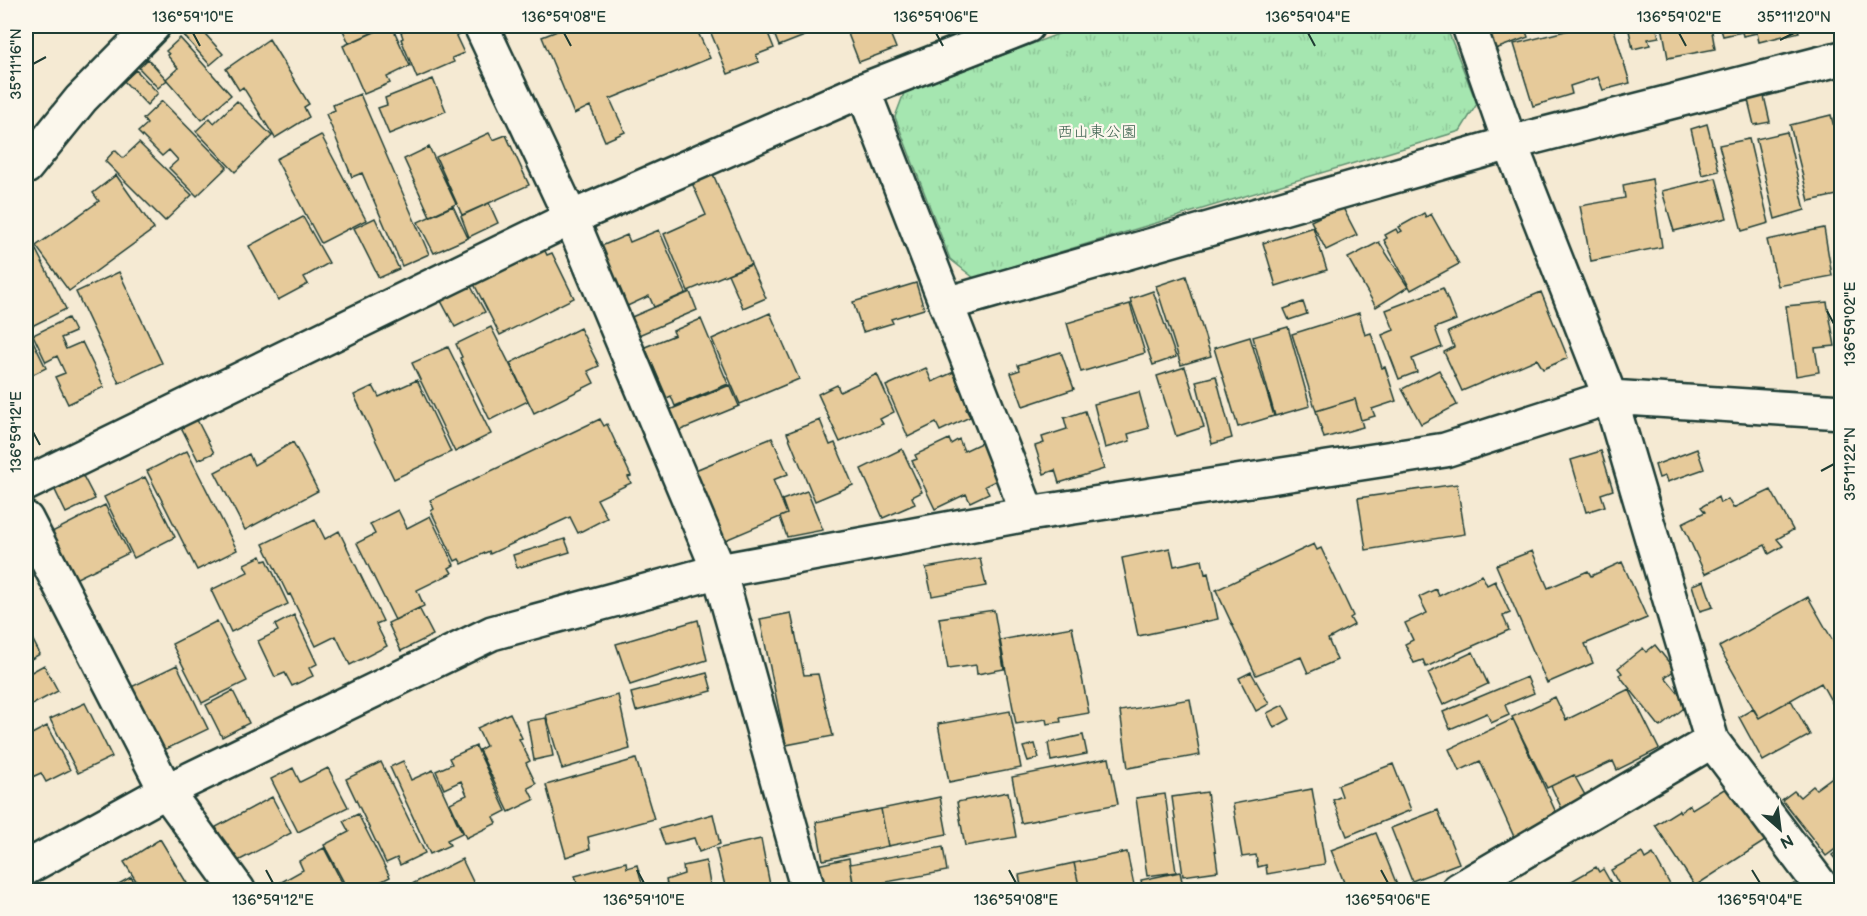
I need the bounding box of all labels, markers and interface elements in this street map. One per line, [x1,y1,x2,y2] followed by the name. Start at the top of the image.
[152,8,234,27] text: 136°59'10"E
[522,8,606,27] text: 136°59'08"E
[894,8,979,27] text: 136°59'06"E
[1266,8,1351,27] text: 136°59'04"E
[1637,8,1721,27] text: 136°59'02"E
[1757,8,1831,27] text: 35°11'20"N
[7,28,26,100] text: 35°11'16"N
[1057,123,1137,142] park label: 西山東公園
[1841,282,1860,366] text: 136°59'02"E
[7,391,26,473] text: 136°59'12"E
[1841,427,1860,501] text: 35°11'22"N
[1750,799,1810,859] north arrow
[1777,830,1796,852] text: N
[232,891,314,910] text: 136°59'12"E
[603,891,685,910] text: 136°59'10"E
[974,891,1058,910] text: 136°59'08"E
[1346,891,1431,910] text: 136°59'06"E
[1718,891,1803,910] text: 136°59'04"E

